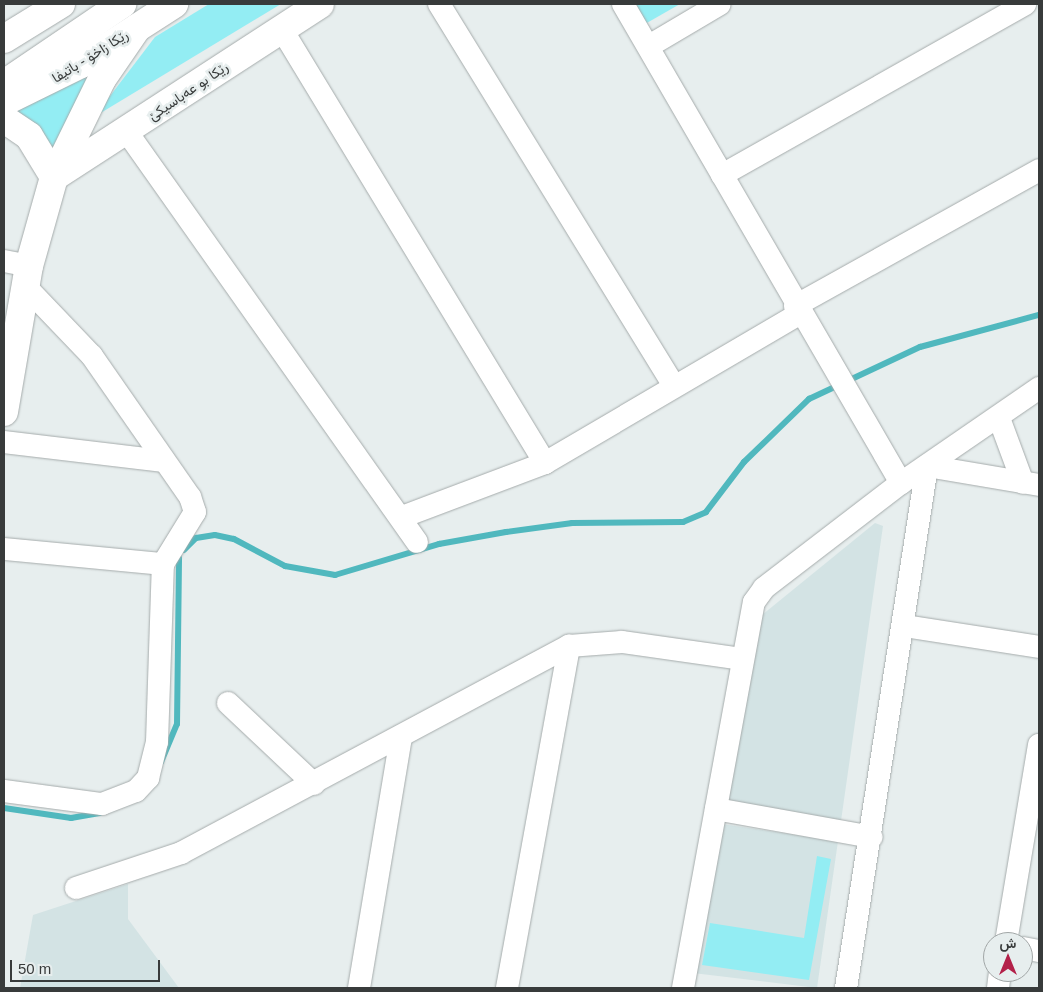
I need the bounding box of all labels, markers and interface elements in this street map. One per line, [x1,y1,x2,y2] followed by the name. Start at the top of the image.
[49,26,131,86] street label: رێکا زاخۆ - باتیفا
[145,58,231,124] street label: رێكا بو عه‌باسيكێ
[983,932,1033,982] north arrow
[1000,935,1016,951] text: ش
[12,950,162,982] scale bar
[18,960,51,977] text: 50 m

